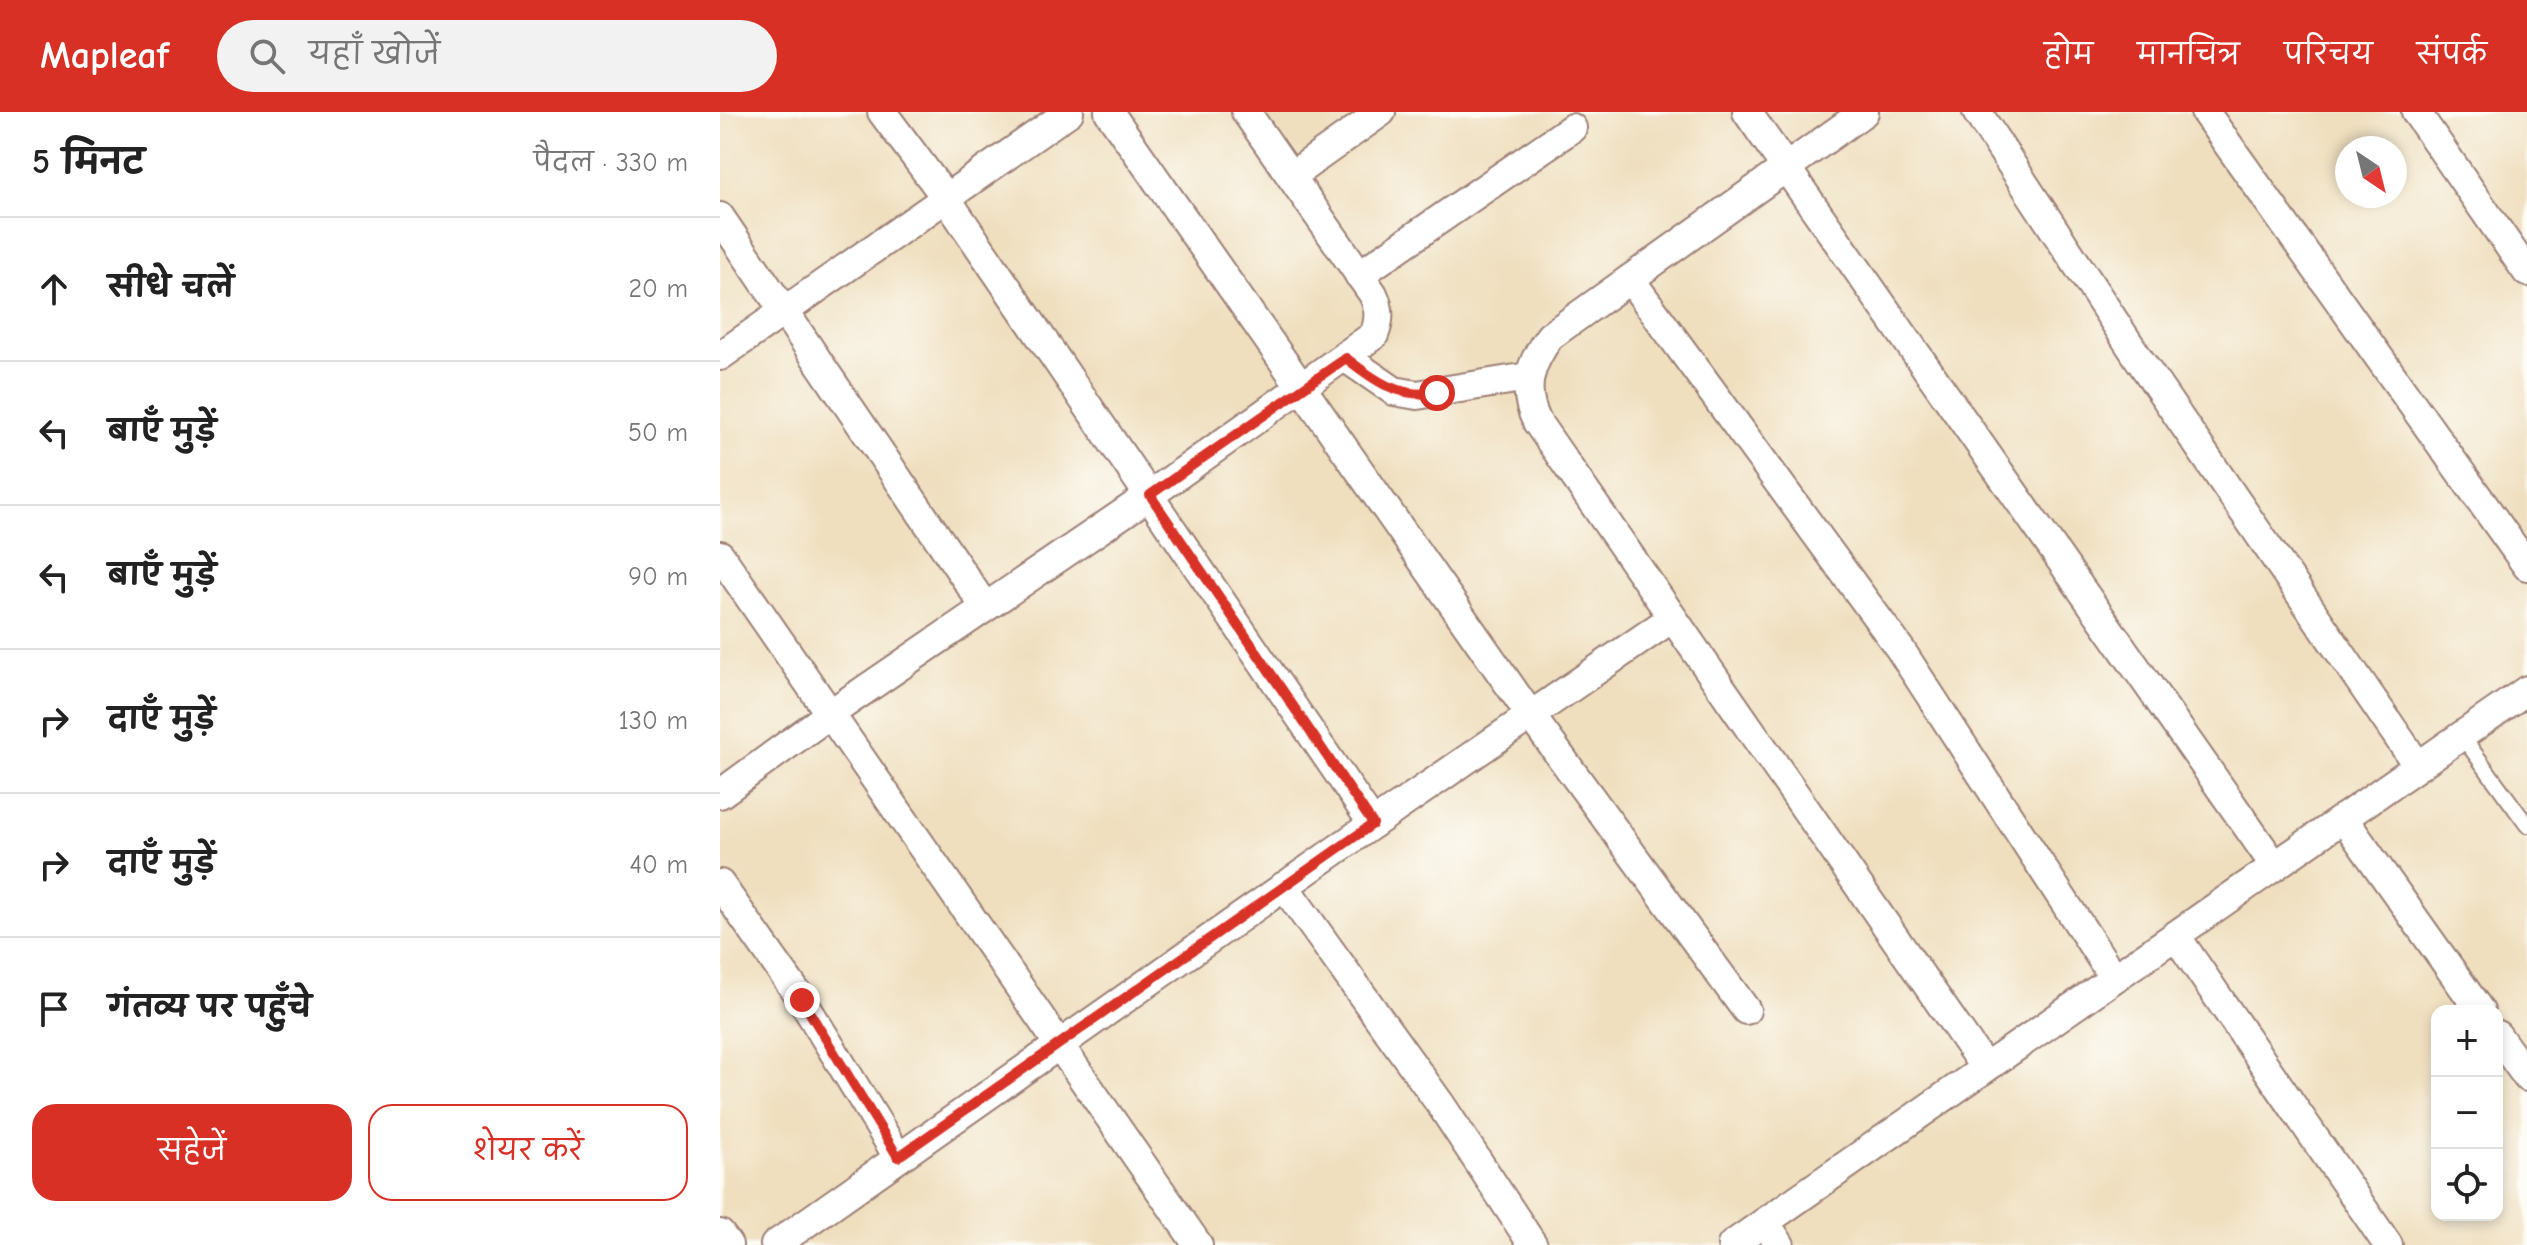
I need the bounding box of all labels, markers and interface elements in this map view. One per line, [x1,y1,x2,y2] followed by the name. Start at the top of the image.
[217,20,777,92] search box
[40,34,169,78] text: Mapleaf
[245,34,289,78] icon: search
[309,37,440,72] text: यहाँ खोजें
[2044,39,2093,71] text: होम
[2137,39,2240,71] text: मानचित्र
[2284,39,2373,71] text: परिचय
[2417,39,2487,71] text: संपर्क
[2335,136,2407,208] north arrow
[32,142,145,182] text: 5 मिनट
[534,148,688,178] text: पैदल · 330 m
[32,267,76,311] icon: ahead
[108,270,234,305] text: सीधे चलें
[628,274,688,304] text: 20 m
[1419,375,1455,411] route start
[32,411,76,455] icon: left
[108,414,216,449] text: बाएँ मुड़ें
[628,418,688,448] text: 50 m
[32,555,76,599] icon: left
[108,558,216,593] text: बाएँ मुड़ें
[628,562,688,592] text: 90 m
[32,699,76,743] icon: right
[108,702,215,737] text: दाएँ मुड़ें
[619,706,688,736] text: 130 m
[32,843,76,887] icon: right
[108,846,215,881] text: दाएँ मुड़ें
[629,850,688,880] text: 40 m
[784,982,820,1018] route end
[32,987,76,1031] icon: arrive
[108,990,312,1025] text: गंतव्य पर पहुँचे
[2431,1005,2503,1221] map controls
[2431,1005,2503,1077] button: +
[2431,1077,2503,1149] button: −
[32,1104,352,1201] button: सहेजें
[368,1104,688,1201] button: शेयर करें
[2431,1149,2503,1221] button: locate

